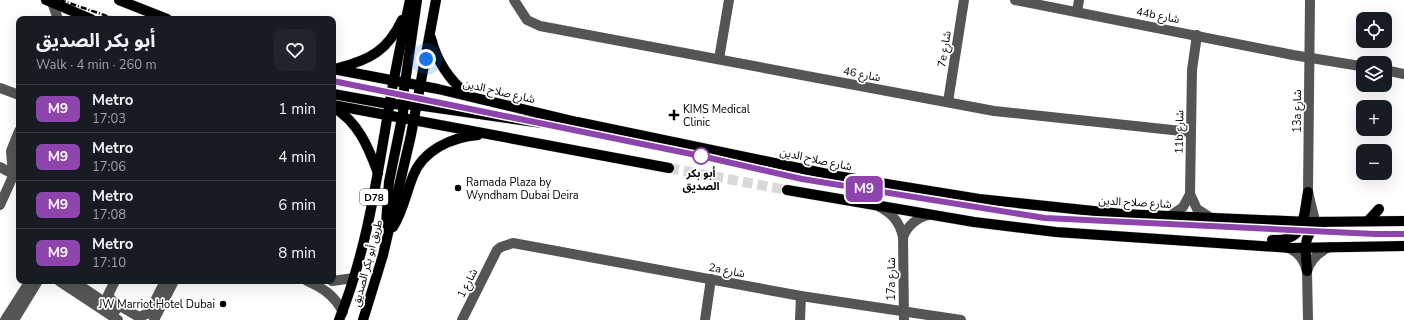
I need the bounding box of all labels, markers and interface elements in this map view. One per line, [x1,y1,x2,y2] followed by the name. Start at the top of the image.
[1135,4,1181,27] street label: 44b شارع
[1356,12,1392,180] map controls
[1356,12,1392,48] button: locate
[36,28,155,54] text: أبو بكر الصديق
[274,29,316,71] button: heart
[934,29,955,68] street label: 7e شارع
[416,49,436,69] your location
[36,56,157,74] text: Walk · 4 min · 260 m
[1356,56,1392,92] button: layers
[842,64,882,85] street label: شارع 46
[461,76,537,107] street label: شارع صلاح الدين
[1290,89,1305,133] street label: 13a شارع
[92,90,133,110] text: Metro
[48,99,68,118] text: M9
[278,99,316,119] text: 1 min
[1356,100,1392,136] button: +
[683,102,751,130] place label: KIMS Medical Clinic
[668,109,680,121] marker: KIMS Medical Clinic
[92,110,126,128] text: 17:03
[1172,110,1187,154] street label: 11b شارع
[92,138,133,158] text: Metro
[1356,144,1392,180] button: −
[778,145,854,175] street label: شارع صلاح الدين
[48,147,68,166] text: M9
[278,147,316,167] text: 4 min
[692,147,710,165] marker: أبو بكر الصديق
[92,158,126,176] text: 17:06
[683,166,719,194] place label: أبو بكر الصديق
[466,175,579,203] place label: Ramada Plaza by Wyndham Dubai Deira
[846,176,882,202] line badge: M9
[854,179,874,198] text: M9
[453,183,463,193] marker: Ramada Plaza by Wyndham Dubai Deira
[92,186,133,206] text: Metro
[360,189,388,205] road number: D78
[1098,193,1172,212] street label: شارع صلاح الدين
[48,195,68,214] text: M9
[278,195,316,215] text: 6 min
[92,206,126,224] text: 17:08
[349,218,386,308] street label: طريق أبو بكر الصديق
[92,234,133,254] text: Metro
[48,243,68,262] text: M9
[278,243,316,263] text: 8 min
[92,254,126,272] text: 17:10
[884,257,899,301] street label: 17a شارع
[707,260,747,281] street label: 2a شارع
[454,266,481,300] street label: شارع 1
[98,297,215,312] place label: JW Marriot Hotel Dubai
[218,299,228,309] marker: JW Marriot Hotel Dubai

